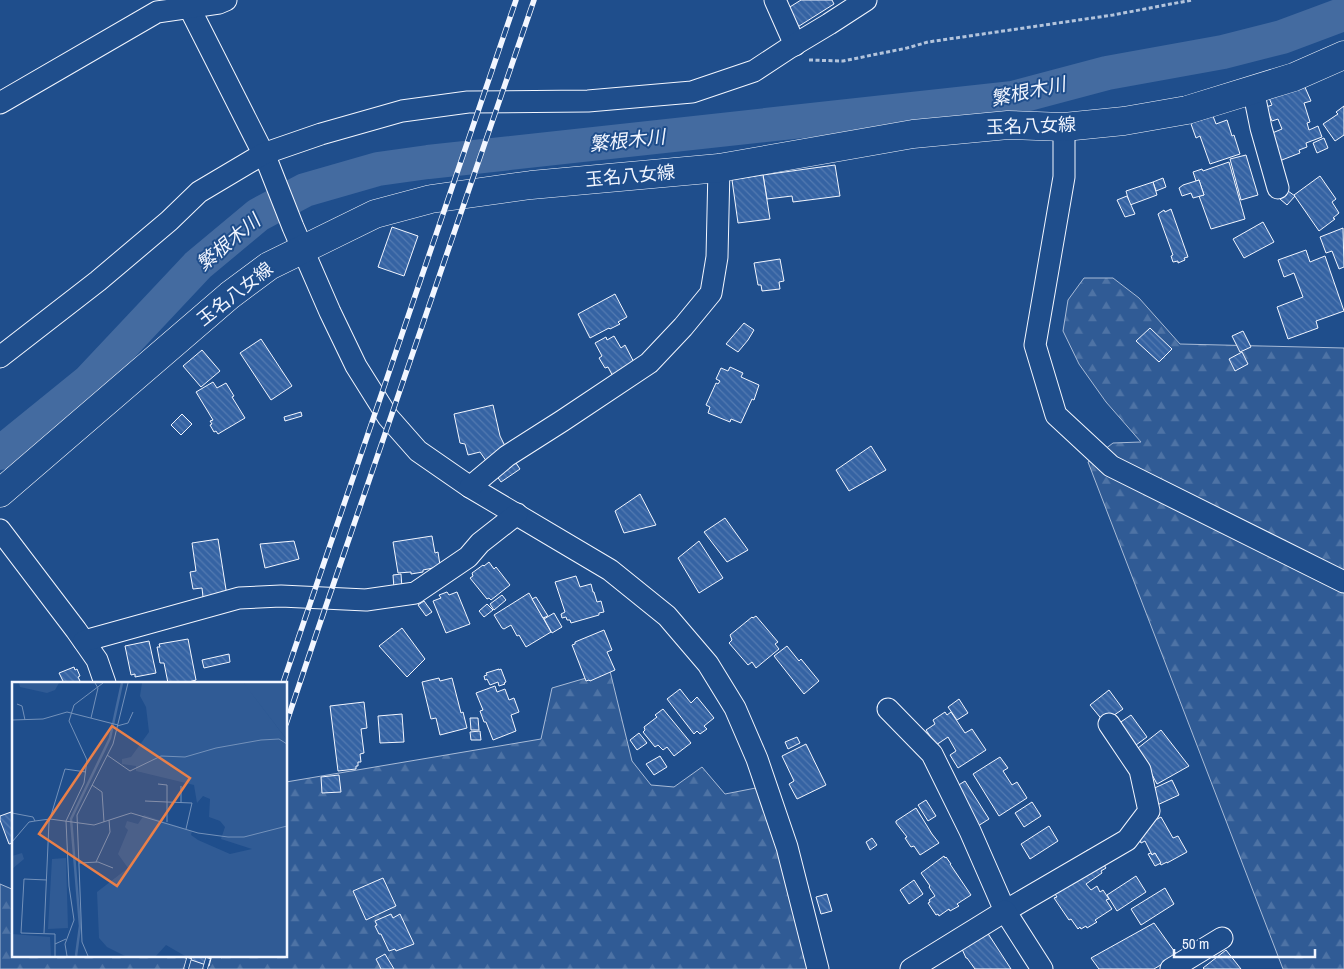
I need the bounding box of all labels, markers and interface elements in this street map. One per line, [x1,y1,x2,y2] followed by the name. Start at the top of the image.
[988,70,1070,112] water label: 繁根木川
[986,111,1076,140] street label: 玉名八女線
[588,123,668,157] water label: 繁根木川
[584,159,676,192] street label: 玉名八女線
[191,206,267,276] water label: 繁根木川
[192,256,278,331] street label: 玉名八女線
[12,682,288,956] inset map
[1174,926,1315,958] scale bar
[1182,933,1209,954] text: 50 m

